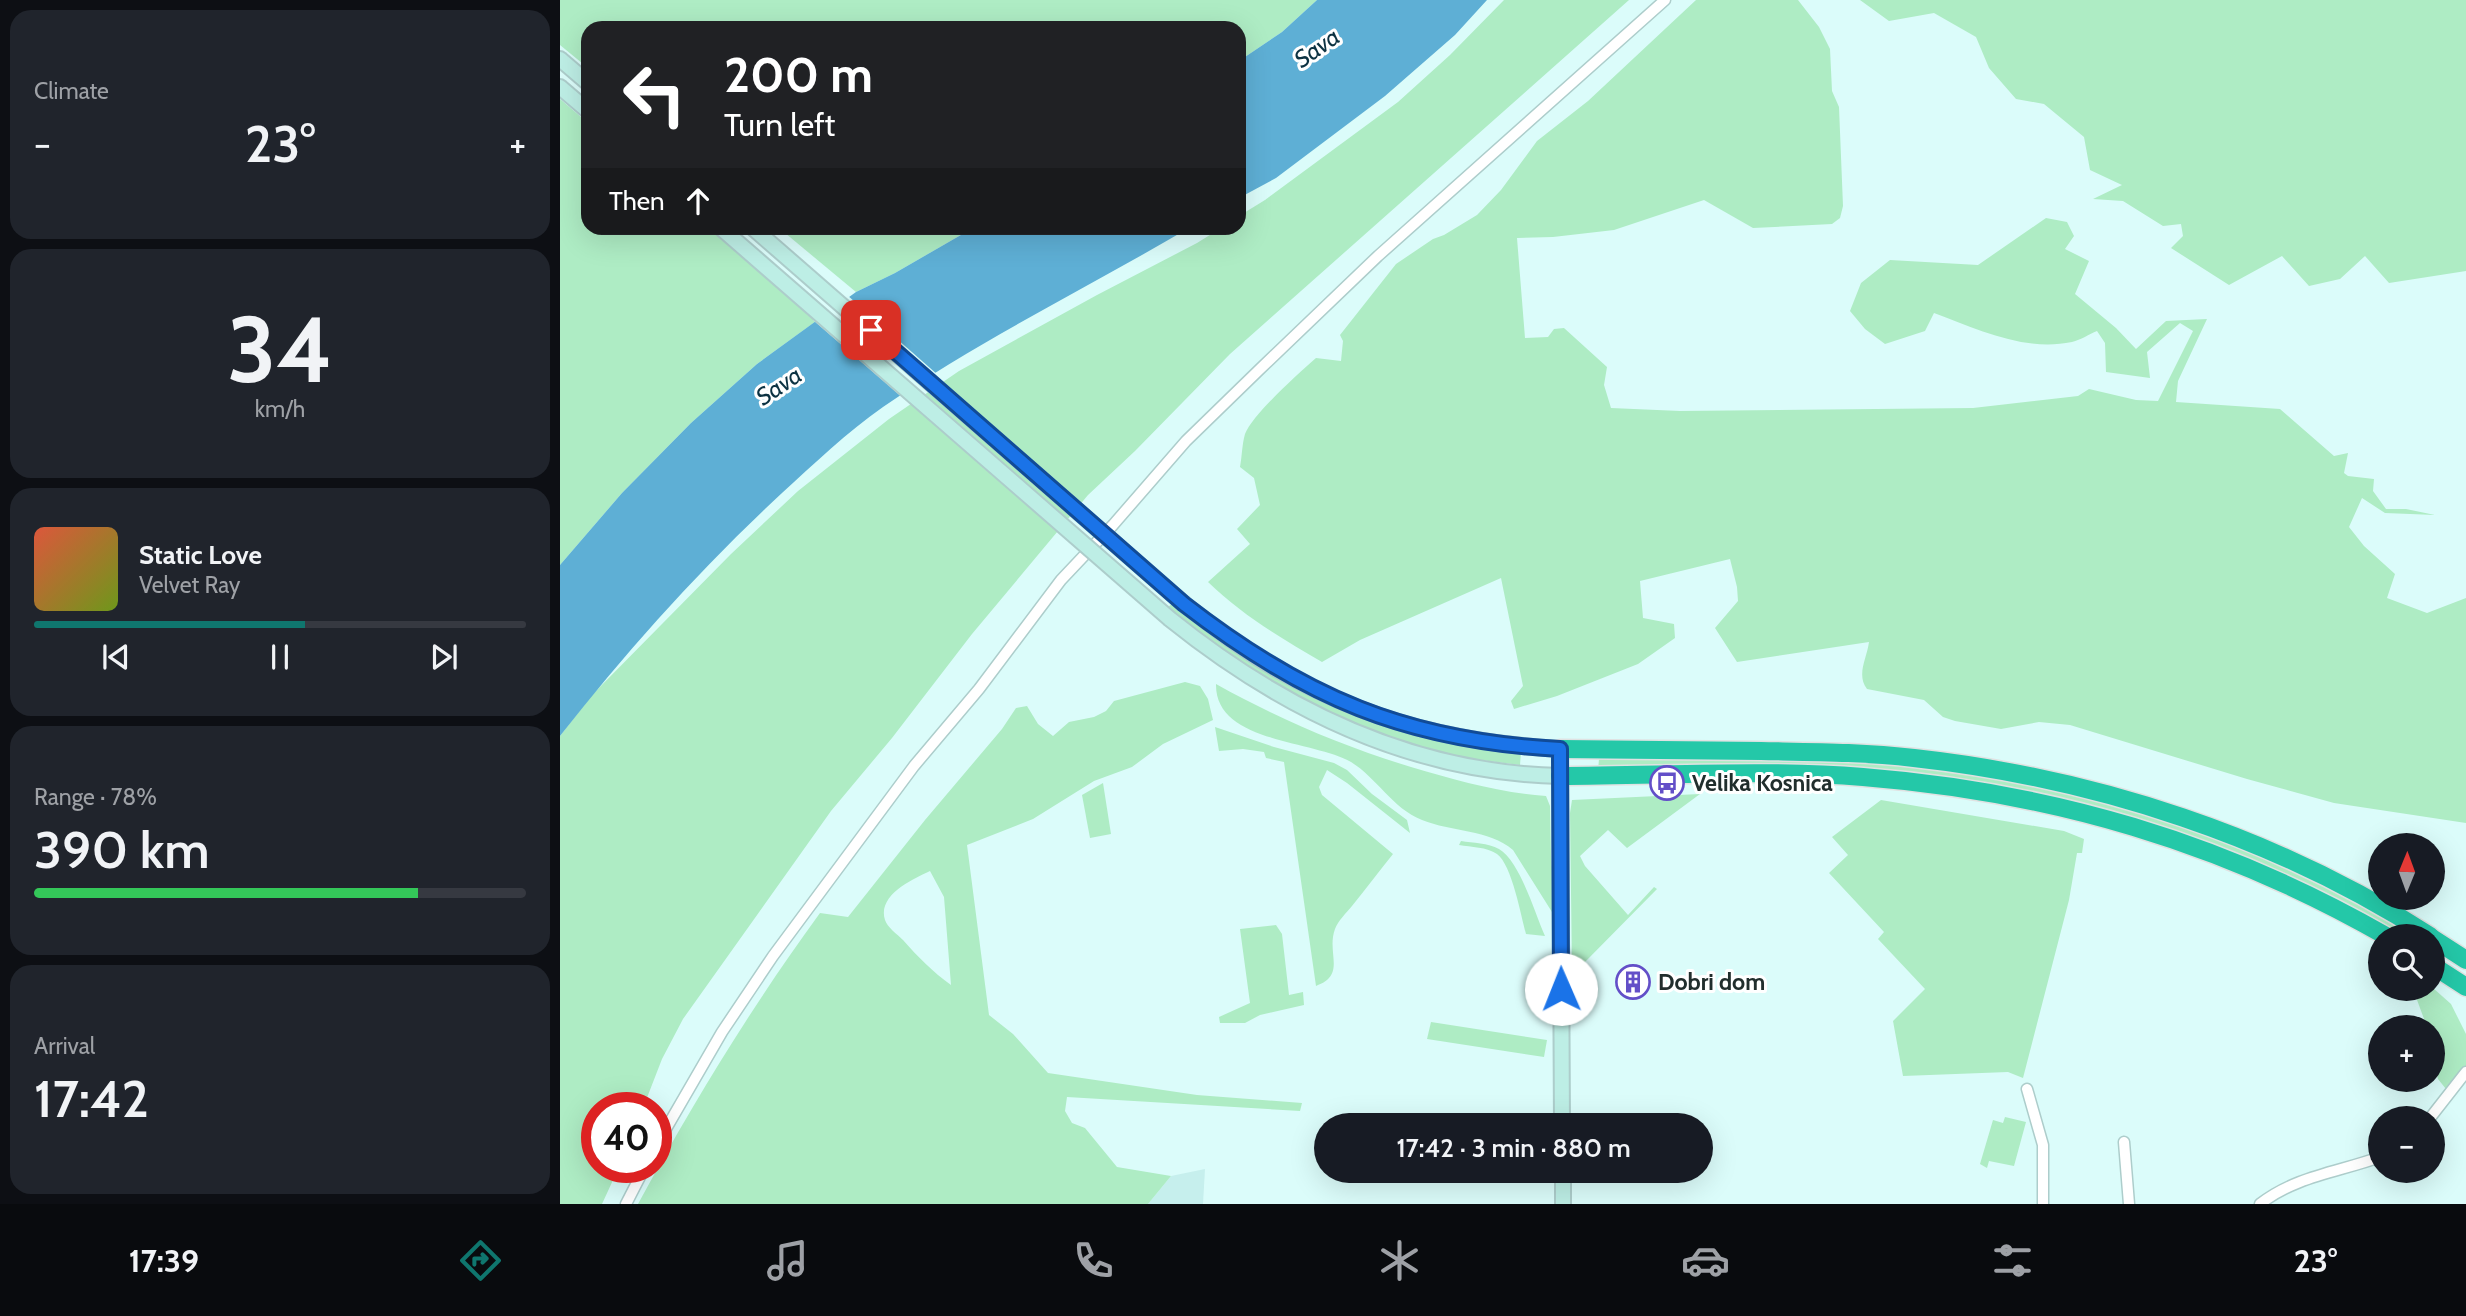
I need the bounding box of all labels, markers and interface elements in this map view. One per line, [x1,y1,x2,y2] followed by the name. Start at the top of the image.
[1288,22,1345,74] water label: Sava
[724,45,873,104] text: 200 m
[609,49,700,140] icon: left
[34,77,109,105] text: Climate
[724,105,835,144] text: Turn left
[245,112,315,175] text: 23°
[34,120,51,167] text: −
[509,120,526,167] text: +
[679,182,717,220] icon: ahead
[609,185,665,217] text: Then
[227,294,333,405] text: 34
[841,300,901,360] pin
[852,311,890,349] icon: arrive
[750,360,807,411] water label: Sava
[255,395,305,423] text: km/h
[139,539,262,571] text: Static Love
[139,571,240,599] text: Velvet Ray
[97,638,135,676] icon: previous
[261,638,299,676] icon: pause
[425,638,463,676] icon: next
[1648,764,1686,802] bus stop icon: Velika Kosnica
[1692,769,1833,797] place label: Velika Kosnica
[34,783,157,811] text: Range · 78%
[34,818,210,881] text: 390 km
[2368,833,2445,910] north arrow
[2368,833,2445,1183] map controls
[2368,924,2445,1001] button: search
[1524,952,1598,1026] position arrow
[1614,963,1652,1001] building icon: Dobri dom
[1658,968,1765,996] place label: Dobri dom
[2368,1015,2445,1092] button: +
[34,1032,95,1060] text: Arrival
[34,1067,149,1130] text: 17:42
[581,1092,672,1183] speed limit sign: 40
[2368,1106,2445,1183] button: −
[1396,1132,1631,1164] text: 17:42 · 3 min · 880 m
[456,1236,505,1285] icon: directions
[763,1236,812,1285] icon: music
[1069,1236,1118,1285] icon: phone
[1375,1236,1424,1285] icon: climate
[1681,1236,1730,1285] icon: car
[1988,1236,2037,1285] icon: filters
[129,1241,199,1280] text: 17:39
[2294,1241,2337,1280] text: 23°

